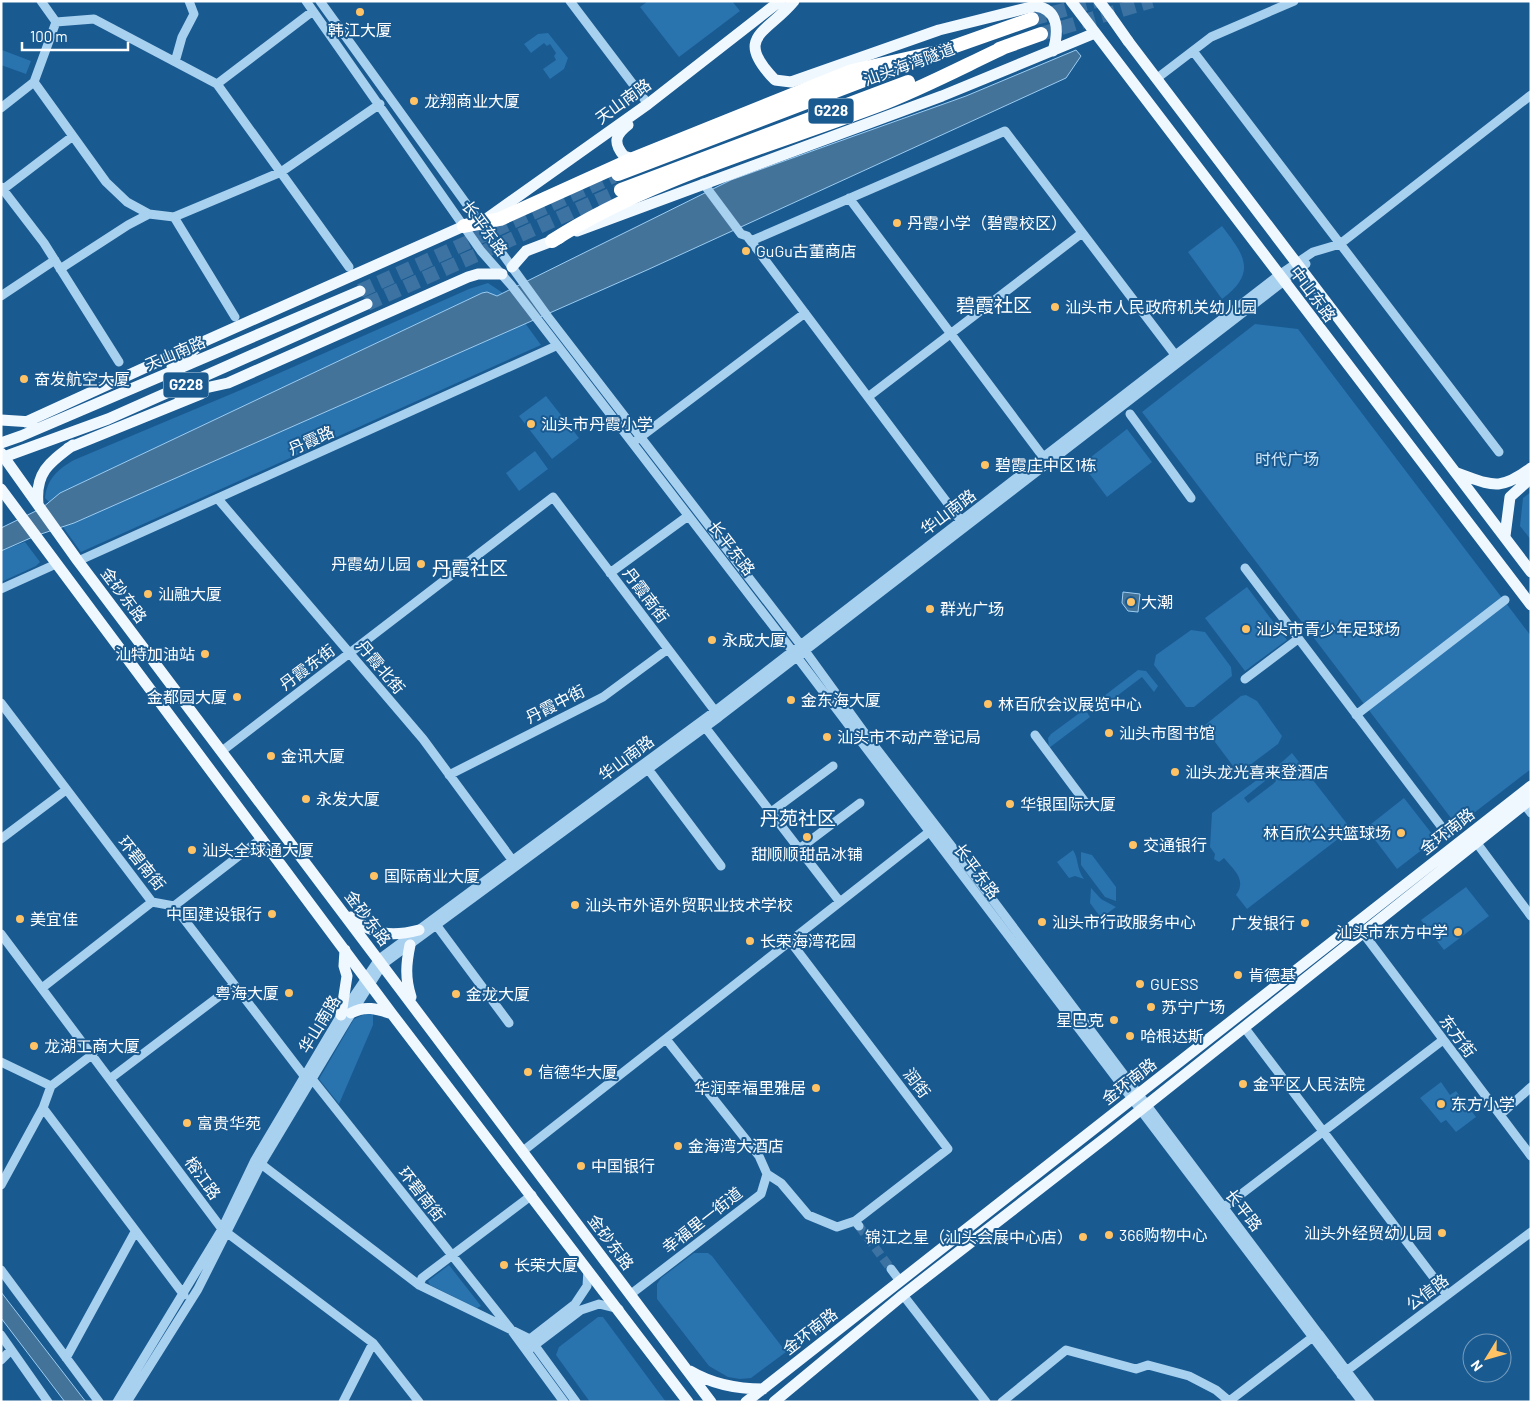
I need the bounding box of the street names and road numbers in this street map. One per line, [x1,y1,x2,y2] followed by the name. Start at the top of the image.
[860,38,957,89] street label: 汕头海湾隧道
[591,74,654,127] street label: 天山南路
[808,98,854,124] road number: G228
[459,196,512,259] street label: 长平东路
[1287,262,1340,325] street label: 中山东路
[142,331,208,374] street label: 天山南路
[164,372,208,398] road number: G228
[285,421,337,458] street label: 丹霞路
[916,485,979,538] street label: 华山南路
[705,517,760,579] street label: 长平东路
[98,563,151,626] street label: 金砂东路
[620,563,673,626] street label: 丹霞南街
[354,636,409,697] street label: 丹霞北街
[275,640,338,693] street label: 丹霞东街
[522,681,588,727] street label: 丹霞中街
[594,731,657,784] street label: 华山南路
[1416,803,1478,858] street label: 金环南路
[115,832,170,894] street label: 环碧南街
[951,839,1004,902] street label: 长平东路
[342,886,395,949] street label: 金砂东路
[294,991,343,1056] street label: 华山南路
[1436,1011,1480,1061] street label: 东方街
[1098,1053,1160,1108] street label: 金环南路
[900,1064,935,1101] street label: 润街
[182,1153,225,1203] street label: 榕江路
[395,1163,450,1225] street label: 环碧南街
[658,1183,745,1257] street label: 幸福里一街道
[1222,1185,1267,1234] street label: 长平路
[585,1210,638,1273] street label: 金砂东路
[1402,1270,1452,1314] street label: 公信路
[779,1303,841,1358] street label: 金环南路

